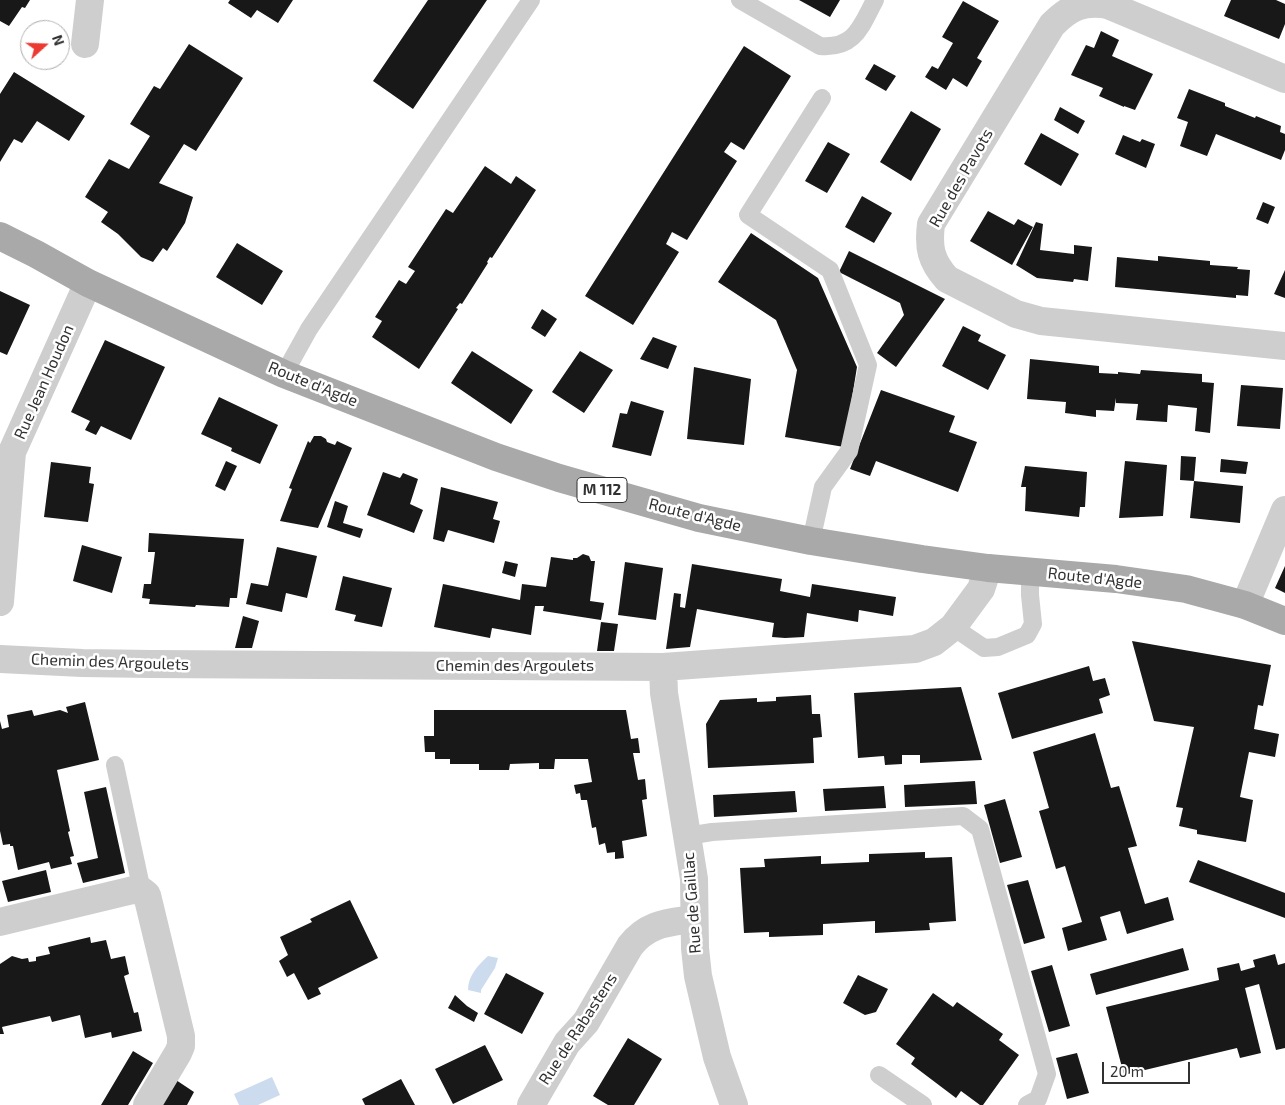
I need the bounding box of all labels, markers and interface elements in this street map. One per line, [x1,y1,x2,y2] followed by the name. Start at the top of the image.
[20,20,70,70] north arrow
[49,32,68,48] text: N
[925,125,997,231] street label: Rue des Pavots
[10,322,78,442] street label: Rue Jean Houdon
[265,357,361,411] street label: Route d'Agde
[577,478,627,502] road number: M 112
[647,494,743,536] street label: Route d'Agde
[1047,563,1143,593] street label: Route d'Agde
[31,650,189,674] street label: Chemin des Argoulets
[436,656,594,676] street label: Chemin des Argoulets
[679,852,705,954] street label: Rue de Gaillac
[535,970,621,1088] street label: Rue de Rabastens
[1105,1052,1192,1084] scale bar
[1110,1062,1144,1080] text: 20 m

